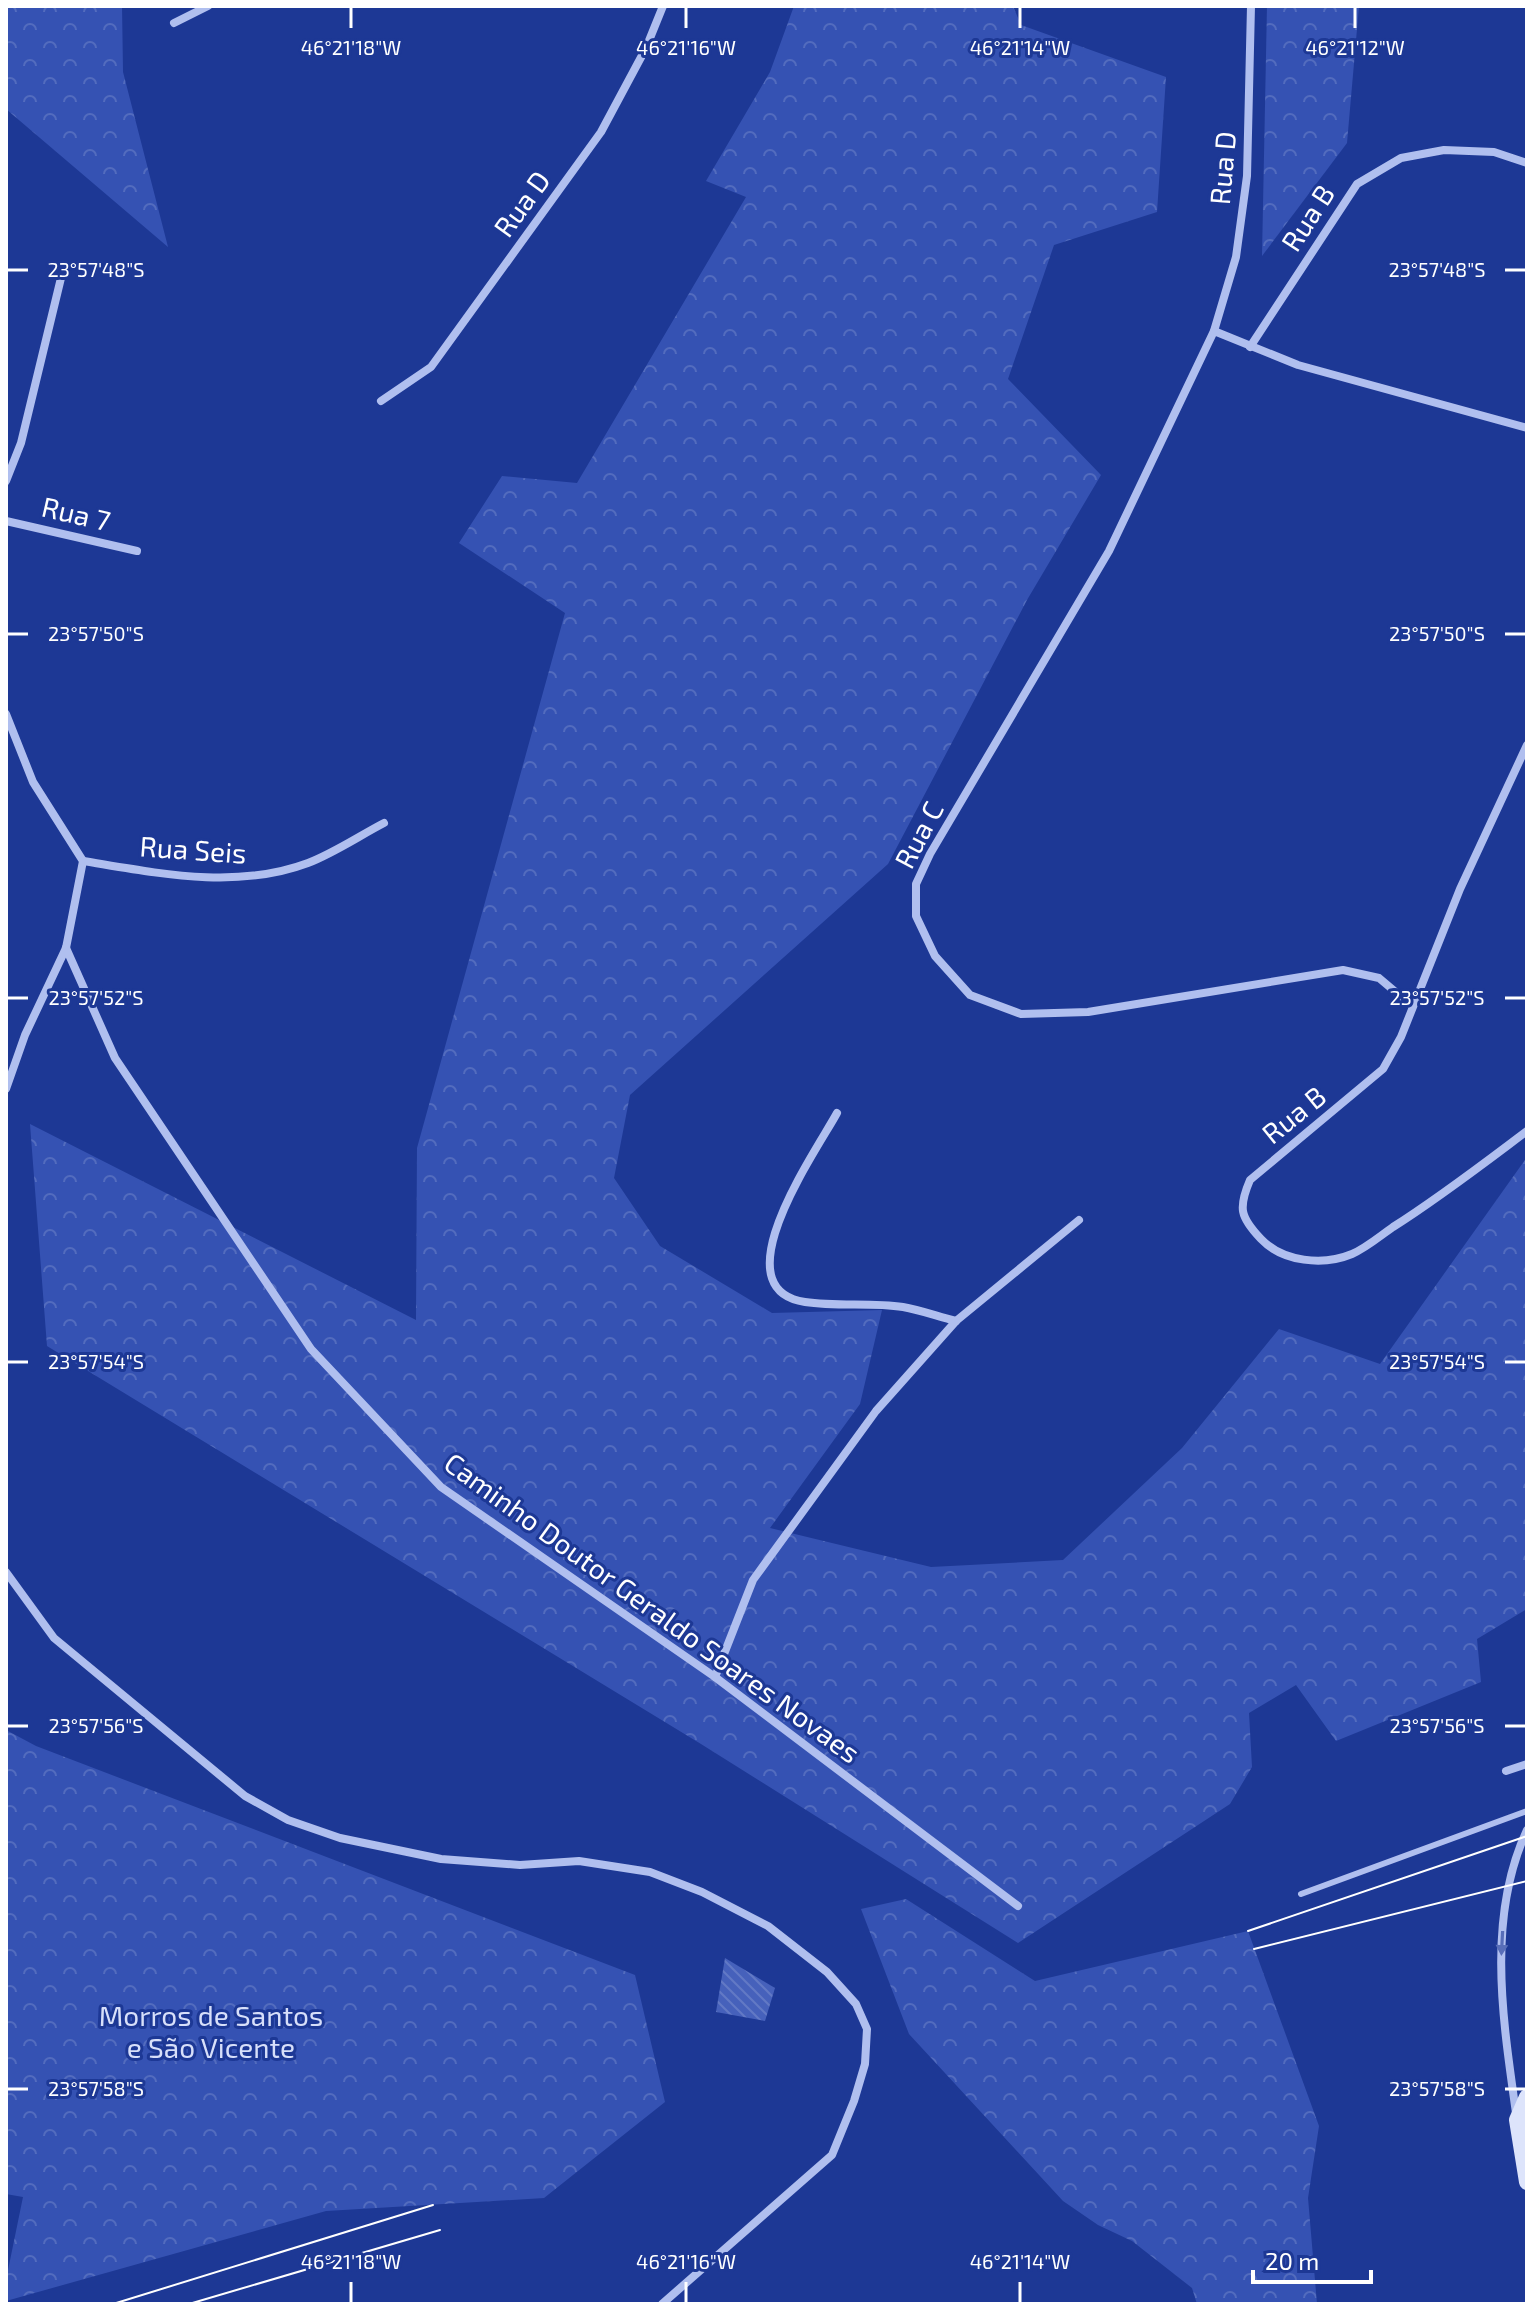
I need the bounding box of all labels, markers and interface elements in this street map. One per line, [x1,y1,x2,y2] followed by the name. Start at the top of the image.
[301,35,401,59] text: 46°21'18"W
[636,35,736,59] text: 46°21'16"W
[970,35,1070,59] text: 46°21'14"W
[1305,35,1405,59] text: 46°21'12"W
[1202,130,1242,206] street label: Rua D
[486,164,557,243] street label: Rua D
[1273,178,1341,257] street label: Rua B
[47,257,145,281] text: 23°57'48"S
[1388,257,1486,281] text: 23°57'48"S
[39,489,114,537] street label: Rua 7
[48,621,144,645] text: 23°57'50"S
[1389,621,1485,645] text: 23°57'50"S
[886,795,950,874] street label: Rua C
[139,828,248,870] street label: Rua Seis
[49,985,144,1009] text: 23°57'52"S
[1390,985,1485,1009] text: 23°57'52"S
[1255,1078,1332,1150] street label: Rua B
[48,1349,144,1373] text: 23°57'54"S
[1389,1349,1485,1373] text: 23°57'54"S
[438,1445,867,1769] street label: Caminho Doutor Geraldo Soares Novaes
[48,1713,144,1737] text: 23°57'56"S
[1389,1713,1485,1737] text: 23°57'56"S
[1496,1931,1509,1956] one-way arrow
[99,1998,323,2064] park label: Morros de Santos e São Vicente
[48,2076,144,2100] text: 23°57'58"S
[1389,2076,1485,2100] text: 23°57'58"S
[1253,2234,1371,2284] scale bar
[1265,2246,1319,2275] text: 20 m
[301,2249,401,2273] text: 46°21'18"W
[636,2249,736,2273] text: 46°21'16"W
[970,2249,1070,2273] text: 46°21'14"W

